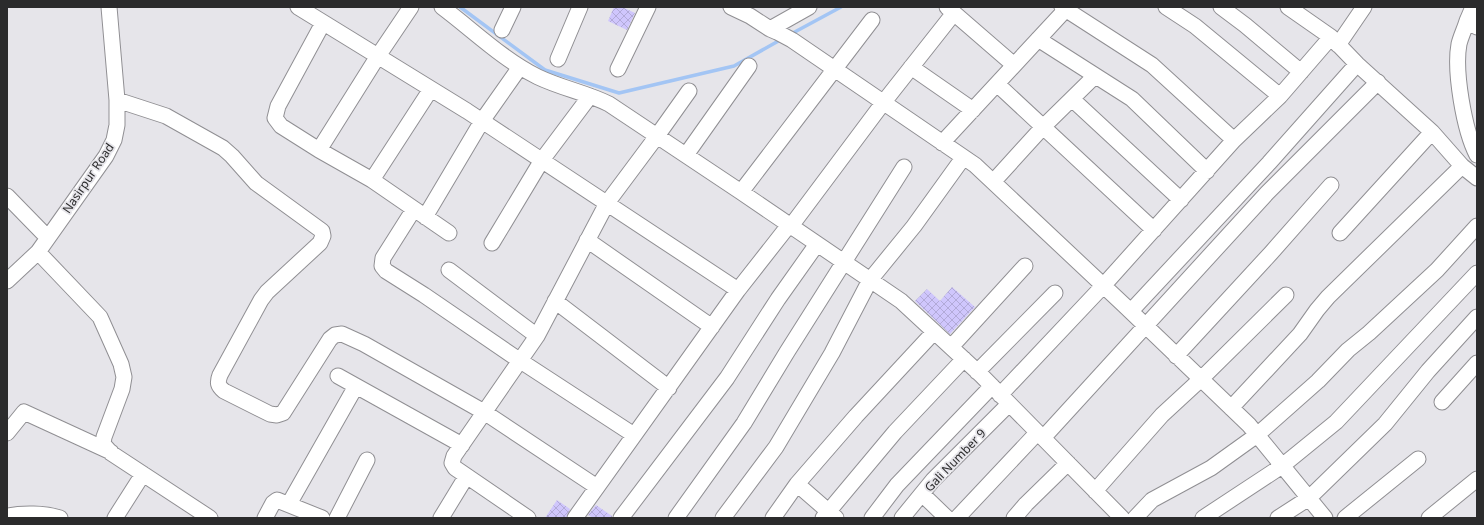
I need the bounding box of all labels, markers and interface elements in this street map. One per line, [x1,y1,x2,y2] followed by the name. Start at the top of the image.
[58,140,118,216] street label: Nasirpur Road
[921,425,990,495] street label: Gali Number 9

